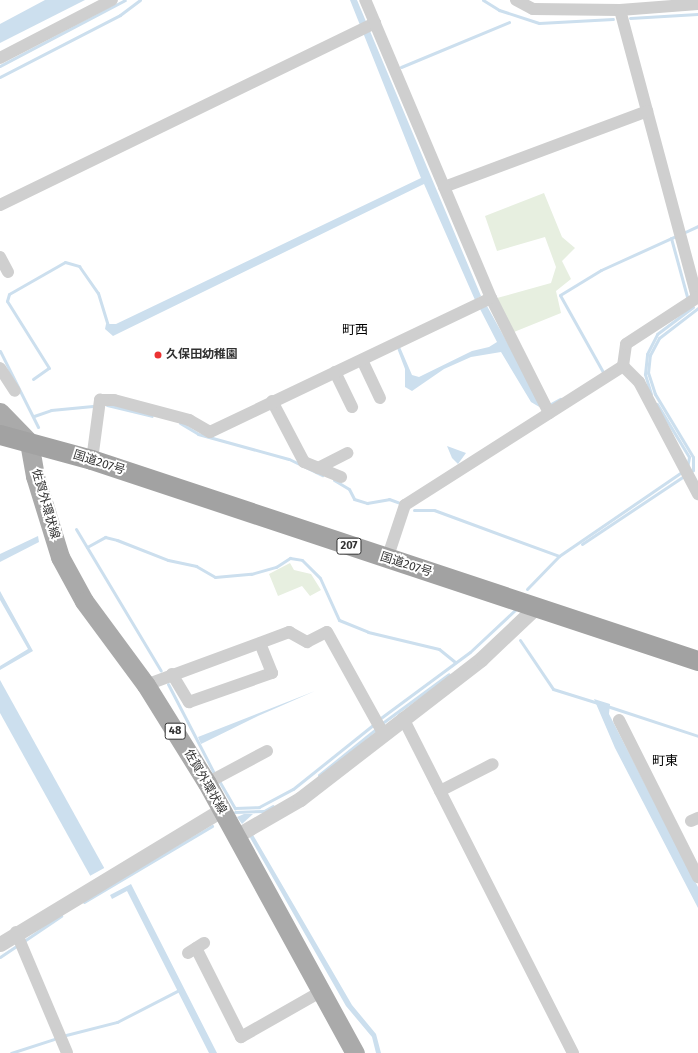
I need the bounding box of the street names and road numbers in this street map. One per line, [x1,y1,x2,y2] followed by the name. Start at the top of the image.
[71,448,127,478] street label: 国道207号
[28,467,62,541] street label: 佐賀外環状線
[336,537,362,555] road number: 207
[378,550,434,580] street label: 国道207号
[164,722,186,740] road number: 48
[181,747,229,817] street label: 佐賀外環状線

